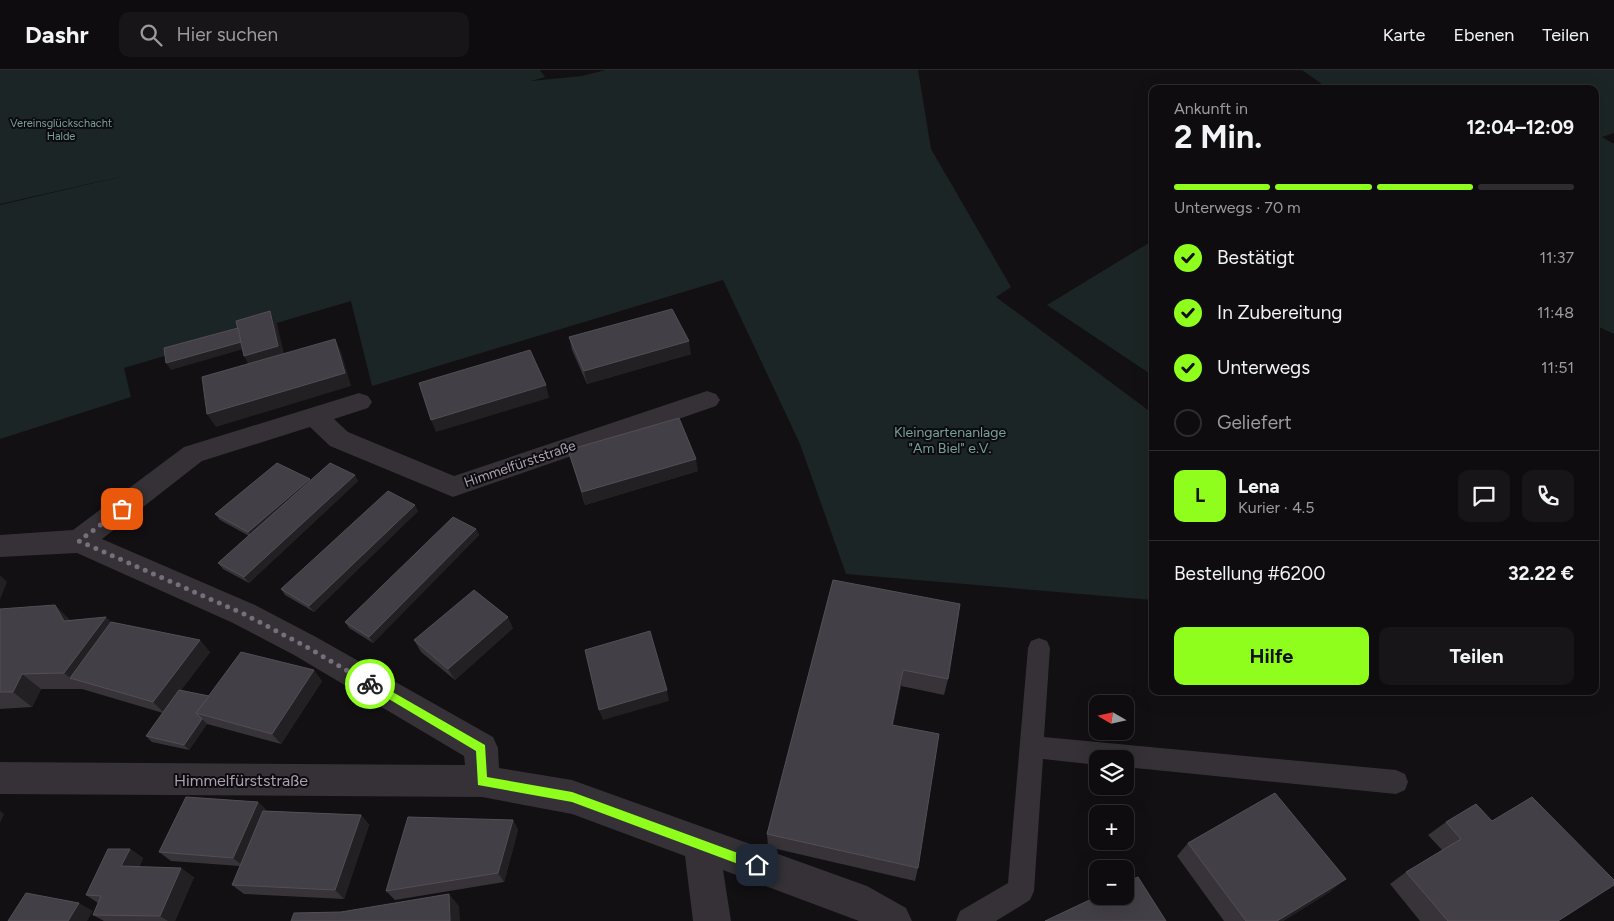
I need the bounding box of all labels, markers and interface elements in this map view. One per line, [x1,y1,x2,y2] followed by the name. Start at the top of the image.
[119,12,469,57] search box
[25,20,89,49] text: Dashr
[137,21,165,49] icon: search
[177,23,278,46] text: Hier suchen
[1383,24,1425,46] text: Karte
[1453,24,1514,46] text: Ebenen
[1542,24,1589,46] text: Teilen
[1174,99,1248,118] text: Ankunft in
[1466,116,1574,139] text: 12:04–12:09
[10,117,112,143] park label: Vereinsglückschacht Halde
[1174,118,1262,156] text: 2 Min.
[1174,198,1301,217] text: Unterwegs · 70 m
[1174,244,1202,272] icon: check
[1217,246,1295,269] text: Bestätigt
[1539,248,1574,267] text: 11:37
[1174,299,1202,327] icon: check
[1217,301,1342,324] text: In Zubereitung
[1537,303,1574,322] text: 11:48
[1174,354,1202,382] icon: check
[1217,356,1310,379] text: Unterwegs
[1541,358,1574,377] text: 11:51
[1217,411,1292,434] text: Geliefert
[894,424,1006,457] park label: Kleingartenanlage "Am Biel" e.V.
[462,437,578,491] street label: Himmelfürststraße
[1458,470,1510,522] button: chat
[1522,470,1574,522] button: phone
[1238,475,1280,498] text: Lena
[1195,484,1205,507] text: L
[101,488,143,530] pin
[108,495,136,523] icon: bag
[1238,498,1314,517] text: Kurier · 4.5
[1174,562,1325,585] text: Bestellung #6200
[1508,562,1574,585] text: 32.22 €
[1174,627,1369,685] button: Hilfe
[1379,627,1574,685] button: Teilen
[345,659,395,709] courier
[356,670,384,698] icon: bike
[1089,695,1134,740] north arrow
[1089,695,1134,905] map controls
[1089,750,1134,795] button: layers
[174,771,308,790] street label: Himmelfürststraße
[1089,805,1134,850] button: +
[736,844,778,886] pin
[743,851,771,879] icon: home
[1089,860,1134,905] button: −

